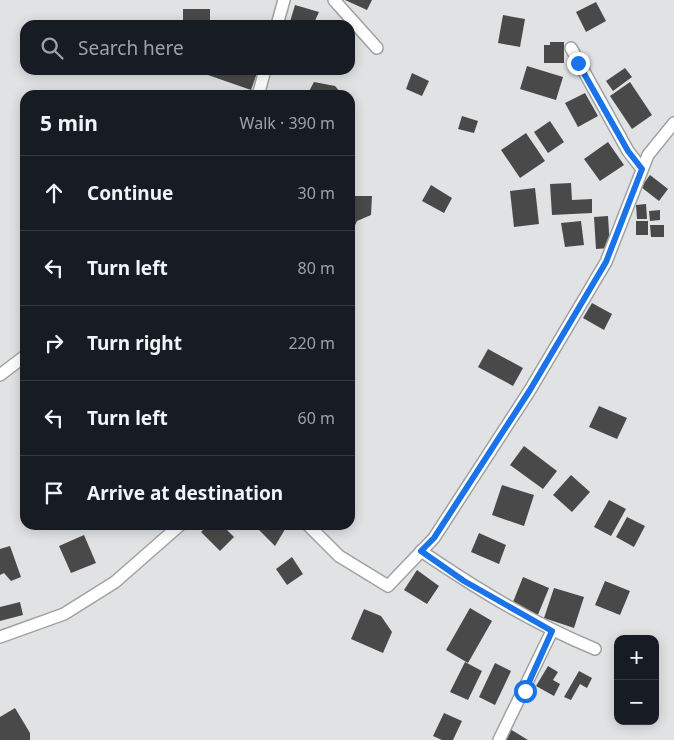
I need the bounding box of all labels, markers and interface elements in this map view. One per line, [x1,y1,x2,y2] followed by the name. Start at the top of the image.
[20,20,355,75] search box
[38,34,66,62] icon: search
[78,35,184,61] text: Search here
[567,52,590,75] route end
[40,109,98,137] text: 5 min
[240,112,335,134] text: Walk · 390 m
[40,179,68,207] icon: ahead
[87,180,173,206] text: Continue
[298,182,335,204] text: 30 m
[40,254,68,282] icon: left
[87,255,168,281] text: Turn left
[298,257,335,279] text: 80 m
[40,329,68,357] icon: right
[87,330,182,356] text: Turn right
[288,332,335,354] text: 220 m
[40,404,68,432] icon: left
[87,405,168,431] text: Turn left
[298,407,335,429] text: 60 m
[40,479,68,507] icon: arrive
[87,480,283,506] text: Arrive at destination
[614,635,659,725] map controls
[614,635,659,680] button: +
[514,680,537,703] route start
[614,680,659,725] button: −

